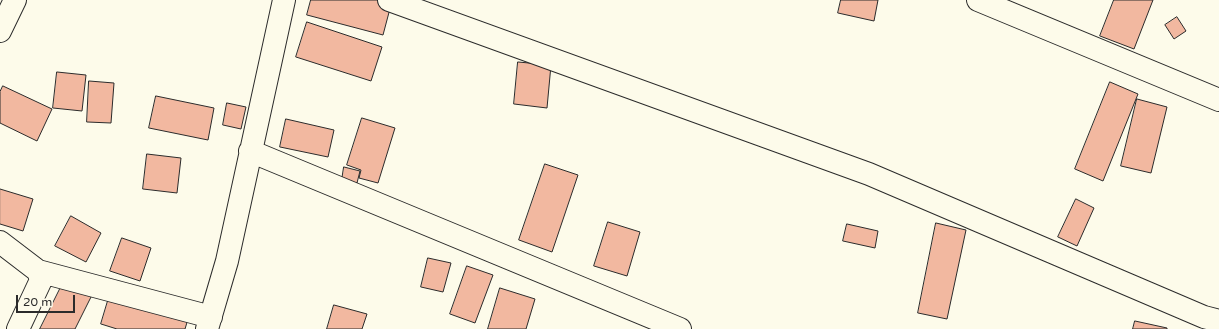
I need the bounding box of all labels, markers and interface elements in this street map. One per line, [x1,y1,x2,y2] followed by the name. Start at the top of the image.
[18,287,77,313] scale bar
[23,295,52,309] text: 20 m

